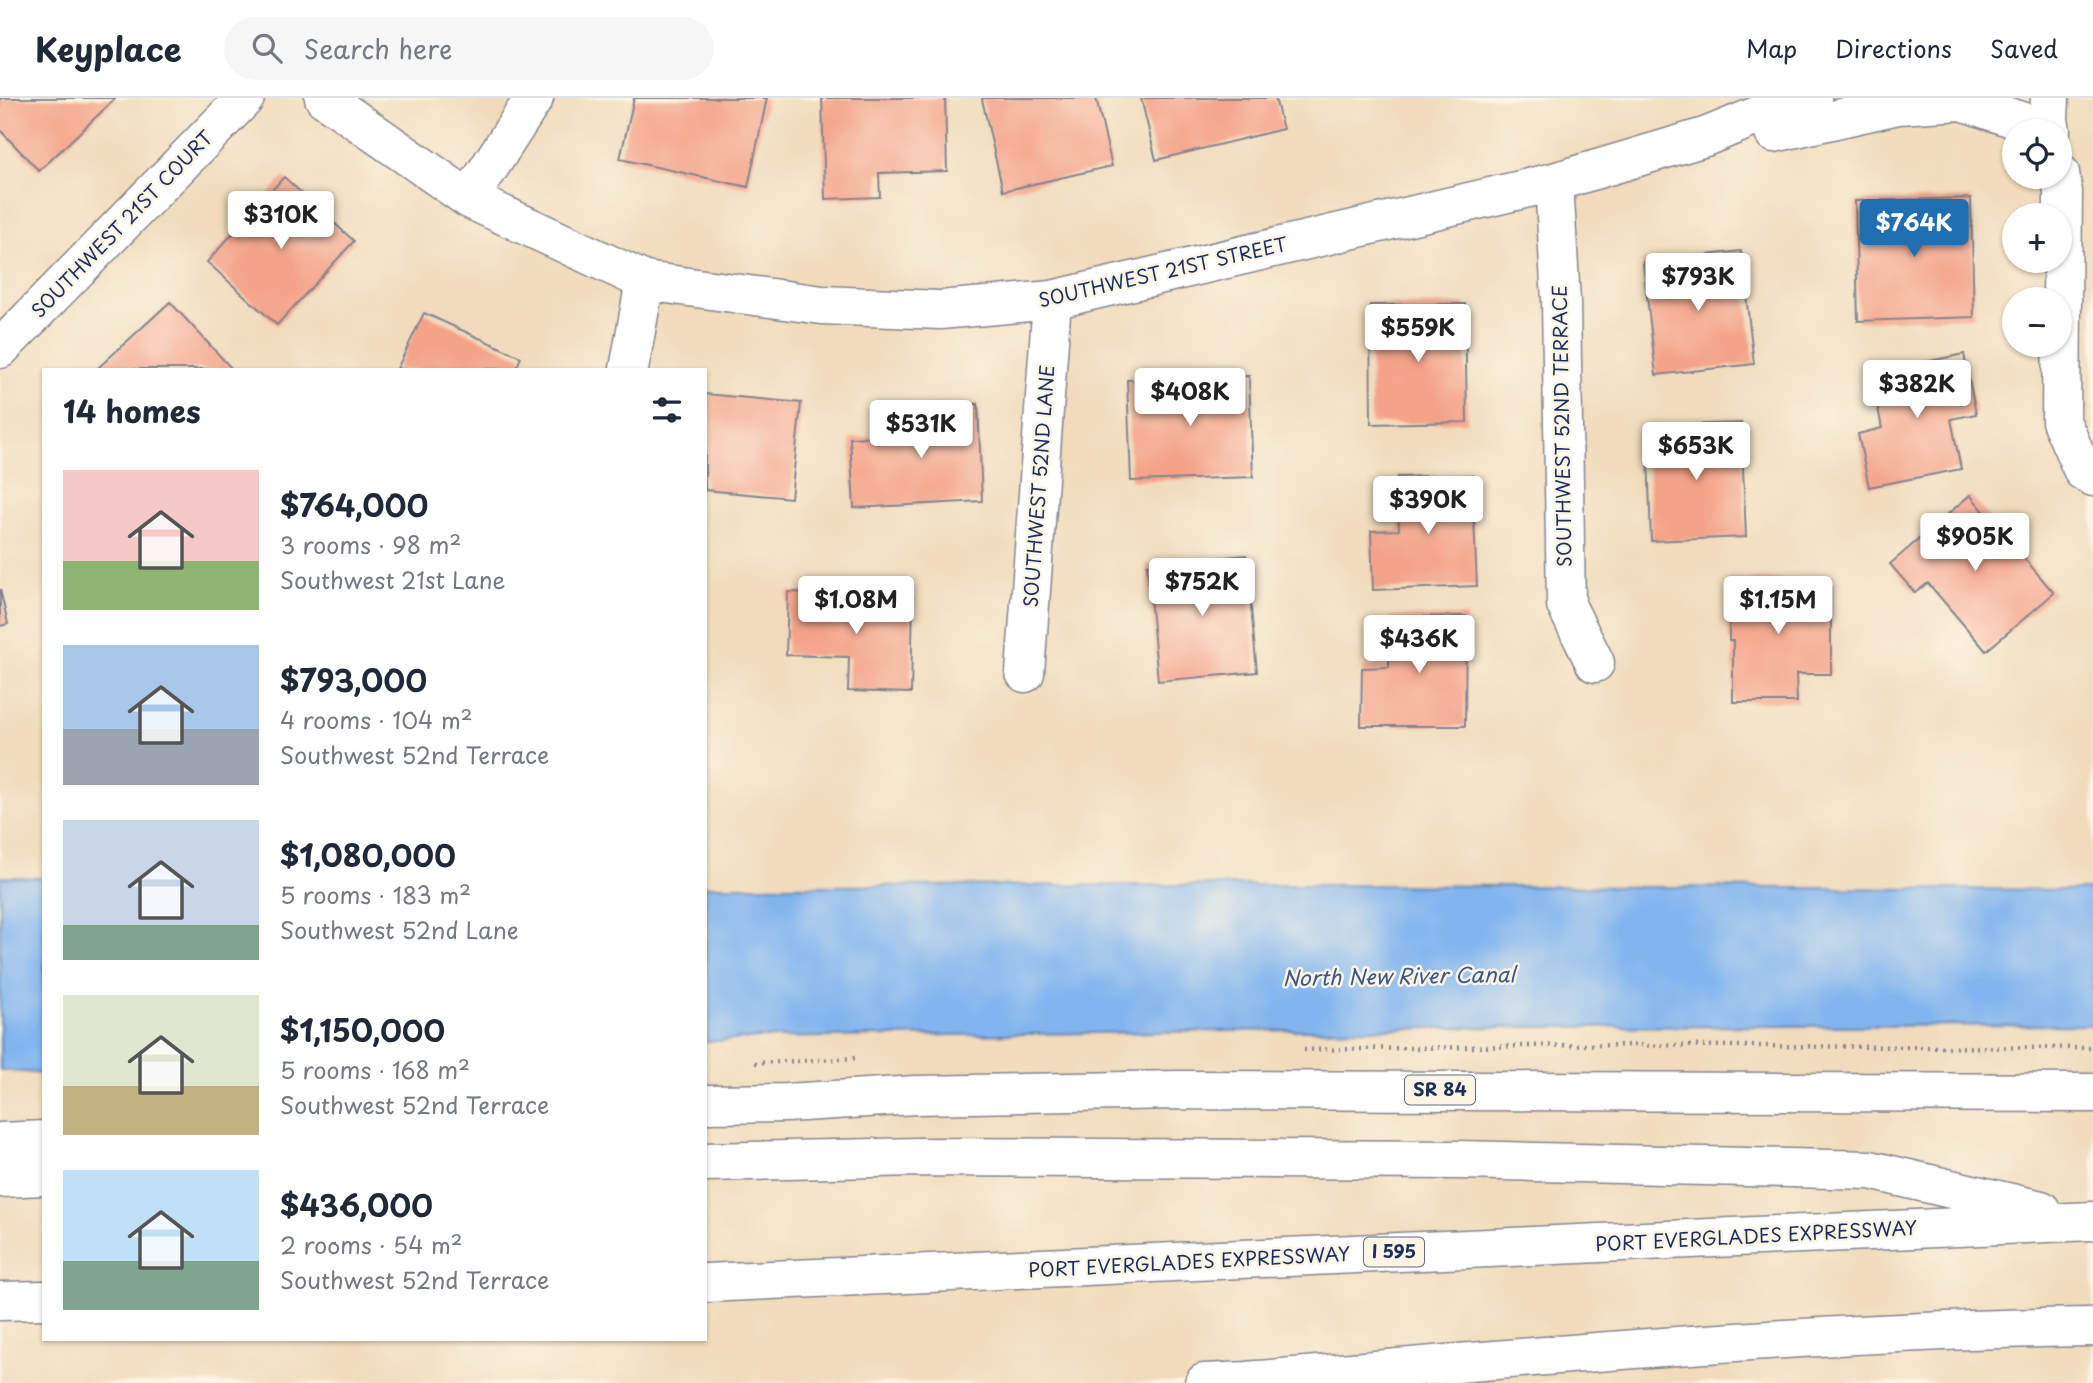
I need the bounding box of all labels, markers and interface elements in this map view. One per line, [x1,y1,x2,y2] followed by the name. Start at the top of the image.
[224,17,714,80] search box
[35,23,182,73] text: Keyplace
[248,29,286,67] icon: search
[304,29,452,68] text: Search here
[1746,30,1797,66] text: Map
[1835,30,1952,66] text: Directions
[1990,30,2058,66] text: Saved
[2002,119,2072,357] map controls
[2002,119,2072,189] button: locate
[24,123,219,323] street label: SOUTHWEST 21ST COURT
[232,192,330,251] pin: $310K
[244,196,318,231] text: $310K
[1865,200,1963,259] pin: $764K
[2002,203,2072,273] button: +
[1876,204,1952,239] text: $764K
[1036,229,1290,313] street label: SOUTHWEST 21ST STREET
[1649,254,1747,313] pin: $793K
[1662,258,1734,293] text: $793K
[1545,285,1577,567] street label: SOUTHWEST 52ND TERRACE
[2002,287,2072,357] button: −
[1369,304,1467,364] pin: $559K
[1381,309,1455,344] text: $559K
[1868,360,1966,420] pin: $382K
[1016,364,1060,608] street label: SOUTHWEST 52ND LANE
[1879,365,1955,400] text: $382K
[1141,368,1239,428] pin: $408K
[1150,373,1230,408] text: $408K
[63,388,201,433] text: 14 homes
[648,391,686,429] icon: filters
[872,400,970,460] pin: $531K
[886,405,956,440] text: $531K
[1647,422,1745,482] pin: $653K
[1658,427,1734,462] text: $653K
[1379,476,1477,536] pin: $390K
[1389,481,1467,516] text: $390K
[280,482,428,527] text: $764,000
[119,498,203,582] icon: home
[1926,514,2024,573] pin: $905K
[1936,518,2014,553] text: $905K
[280,527,461,562] text: 3 rooms · 98 m²
[1153,559,1251,618] pin: $752K
[280,562,505,597] text: Southwest 21st Lane
[1165,563,1239,598] text: $752K
[799,576,913,636] pin: $1.08M
[1721,576,1835,636] pin: $1.15M
[814,581,898,616] text: $1.08M
[1740,581,1816,616] text: $1.15M
[1370,616,1468,675] pin: $436K
[1380,620,1458,655] text: $436K
[280,657,427,702] text: $793,000
[119,673,203,757] icon: home
[280,702,473,737] text: 4 rooms · 104 m²
[280,737,549,772] text: Southwest 52nd Terrace
[280,832,456,877] text: $1,080,000
[119,848,203,932] icon: home
[280,877,471,912] text: 5 rooms · 183 m²
[280,912,519,947] text: Southwest 52nd Lane
[1282,957,1519,993] water label: North New River Canal
[280,1007,445,1052] text: $1,150,000
[119,1023,203,1107] icon: home
[280,1052,470,1087] text: 5 rooms · 168 m²
[1405,1076,1475,1105] road number: SR 84
[280,1087,549,1122] text: Southwest 52nd Terrace
[280,1182,433,1227] text: $436,000
[119,1198,203,1282] icon: home
[1594,1213,1918,1257] street label: PORT EVERGLADES EXPRESSWAY
[280,1227,463,1262] text: 2 rooms · 54 m²
[1364,1238,1424,1266] road number: I 595
[1027,1239,1351,1283] street label: PORT EVERGLADES EXPRESSWAY
[280,1262,549,1297] text: Southwest 52nd Terrace

